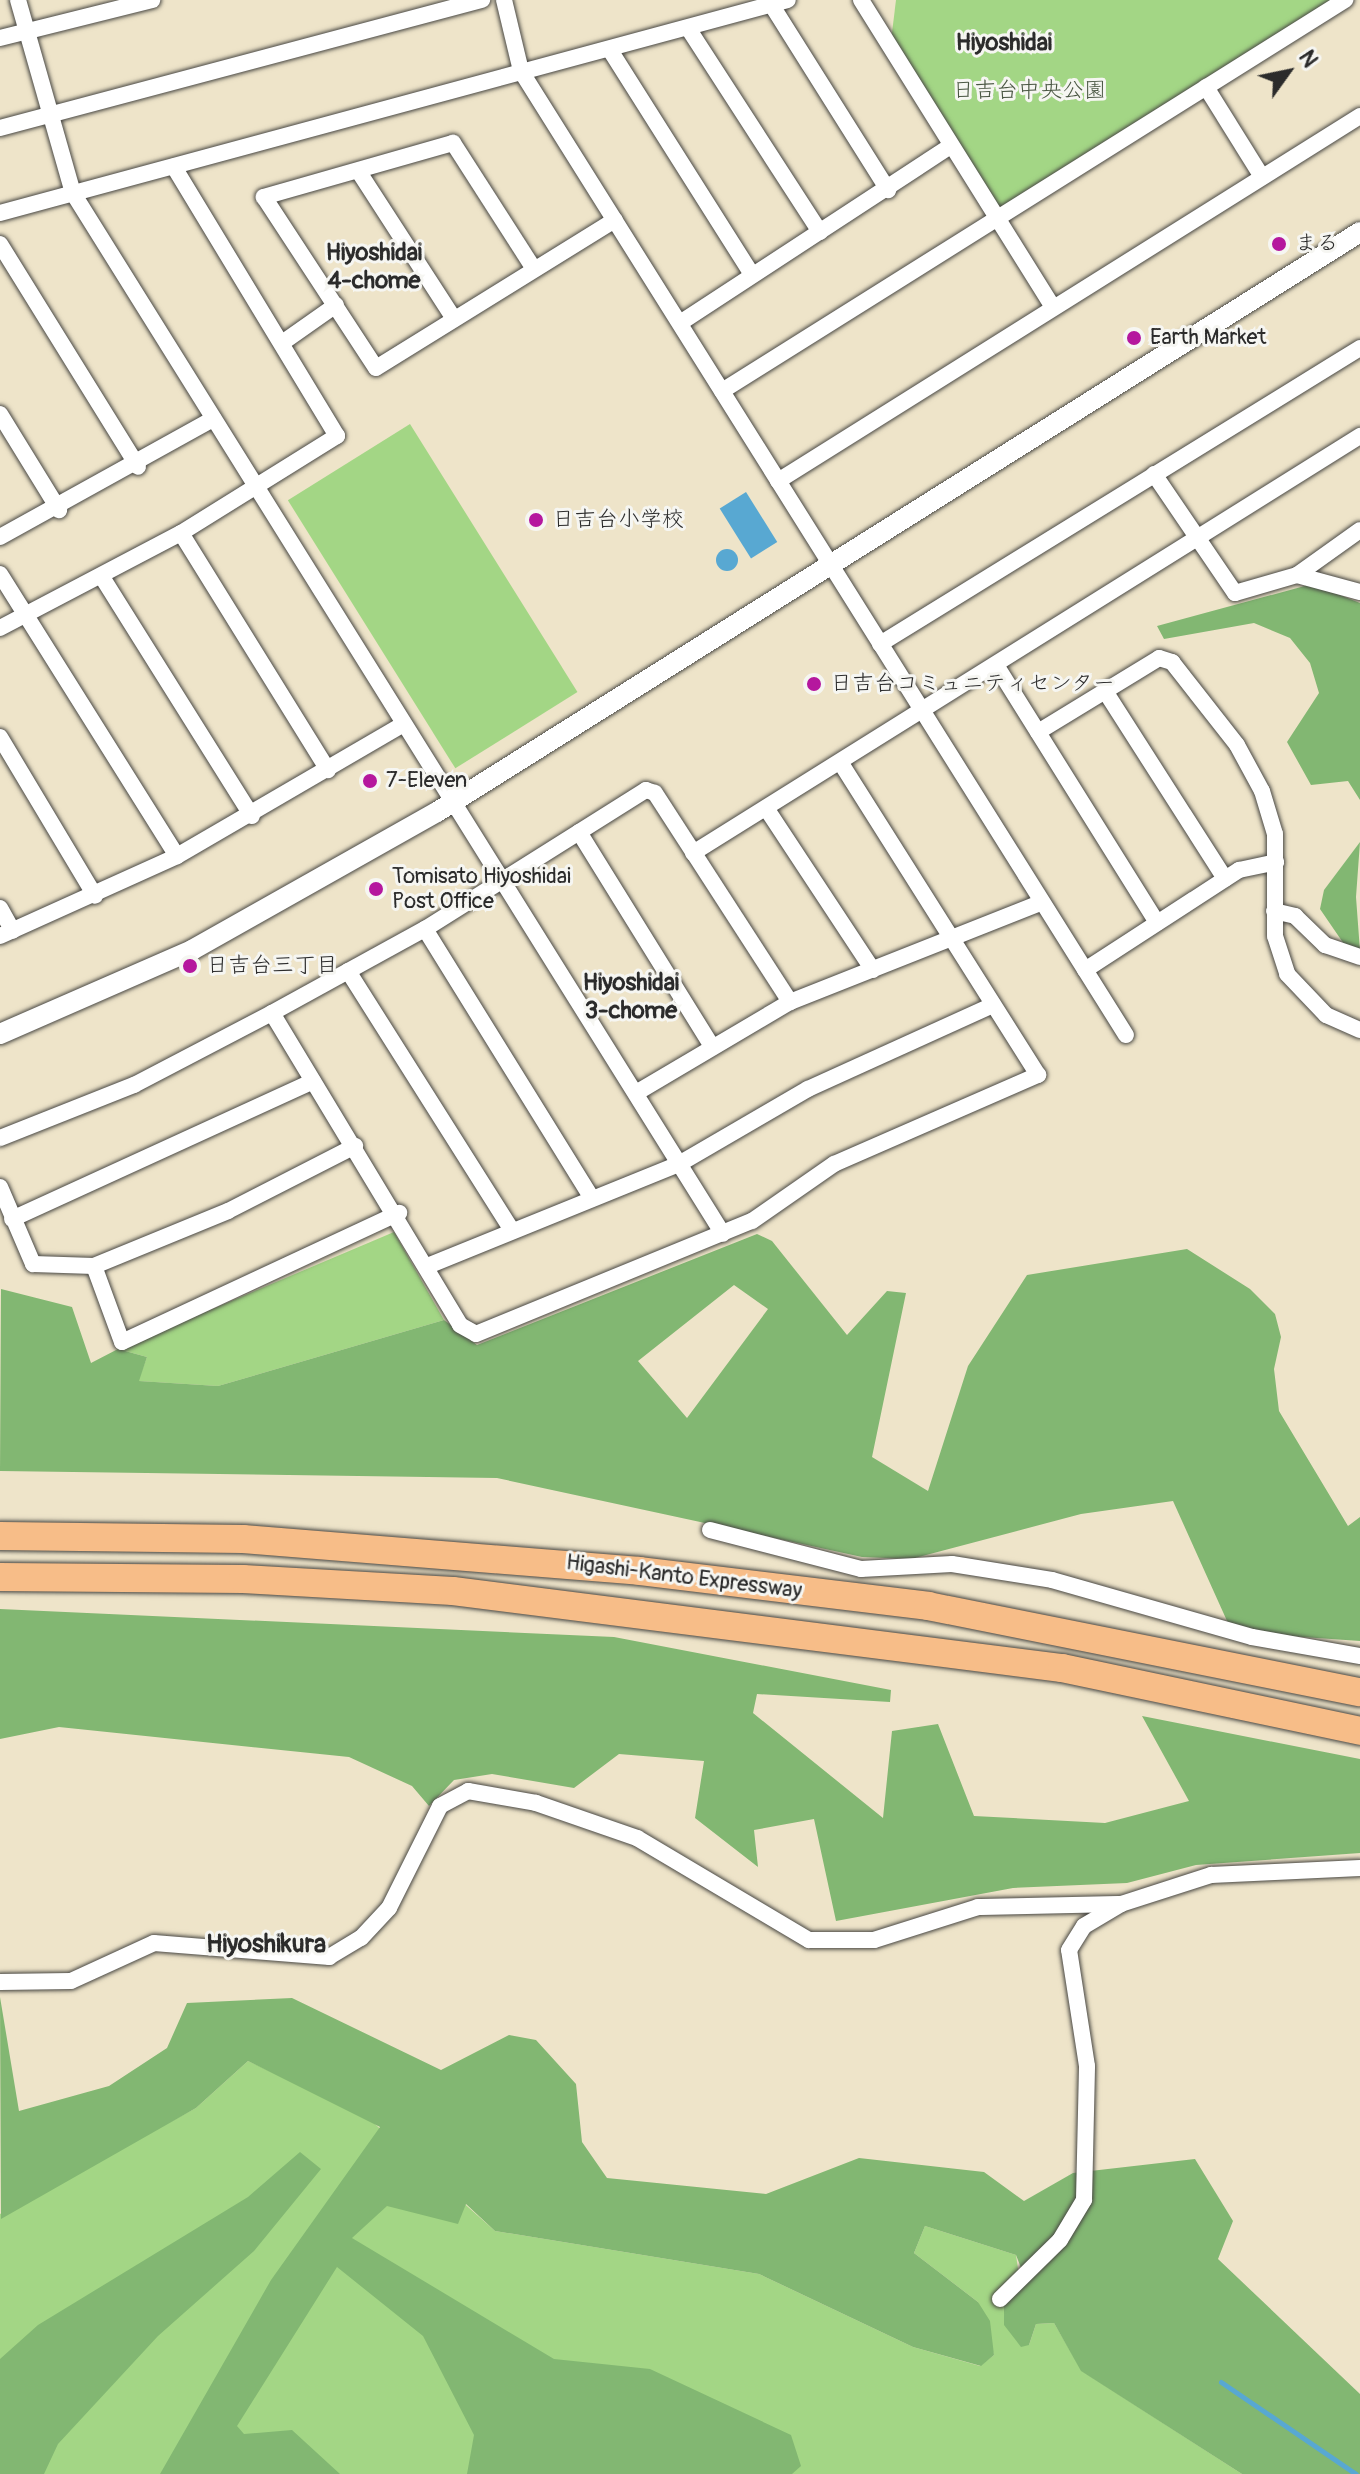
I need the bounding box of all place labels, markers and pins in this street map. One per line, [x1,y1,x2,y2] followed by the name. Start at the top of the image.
[1295,231,1339,257] place label: まる
[1270,235,1288,253] marker: まる
[1150,325,1266,351] place label: Earth Market
[1125,329,1143,347] marker: Earth Market
[552,507,684,533] place label: 日吉台小学校
[527,511,545,529] marker: 日吉台小学校
[830,671,1116,697] place label: 日吉台コミュニティセンター
[805,675,823,693] marker: 日吉台コミュニティセンター
[386,768,467,794] place label: 7-Eleven
[361,772,379,790] marker: 7-Eleven
[392,863,571,914] place label: Tomisato Hiyoshidai Post Office
[367,880,385,898] marker: Tomisato Hiyoshidai Post Office
[206,953,338,979] place label: 日吉台三丁目
[181,957,199,975] marker: 日吉台三丁目

